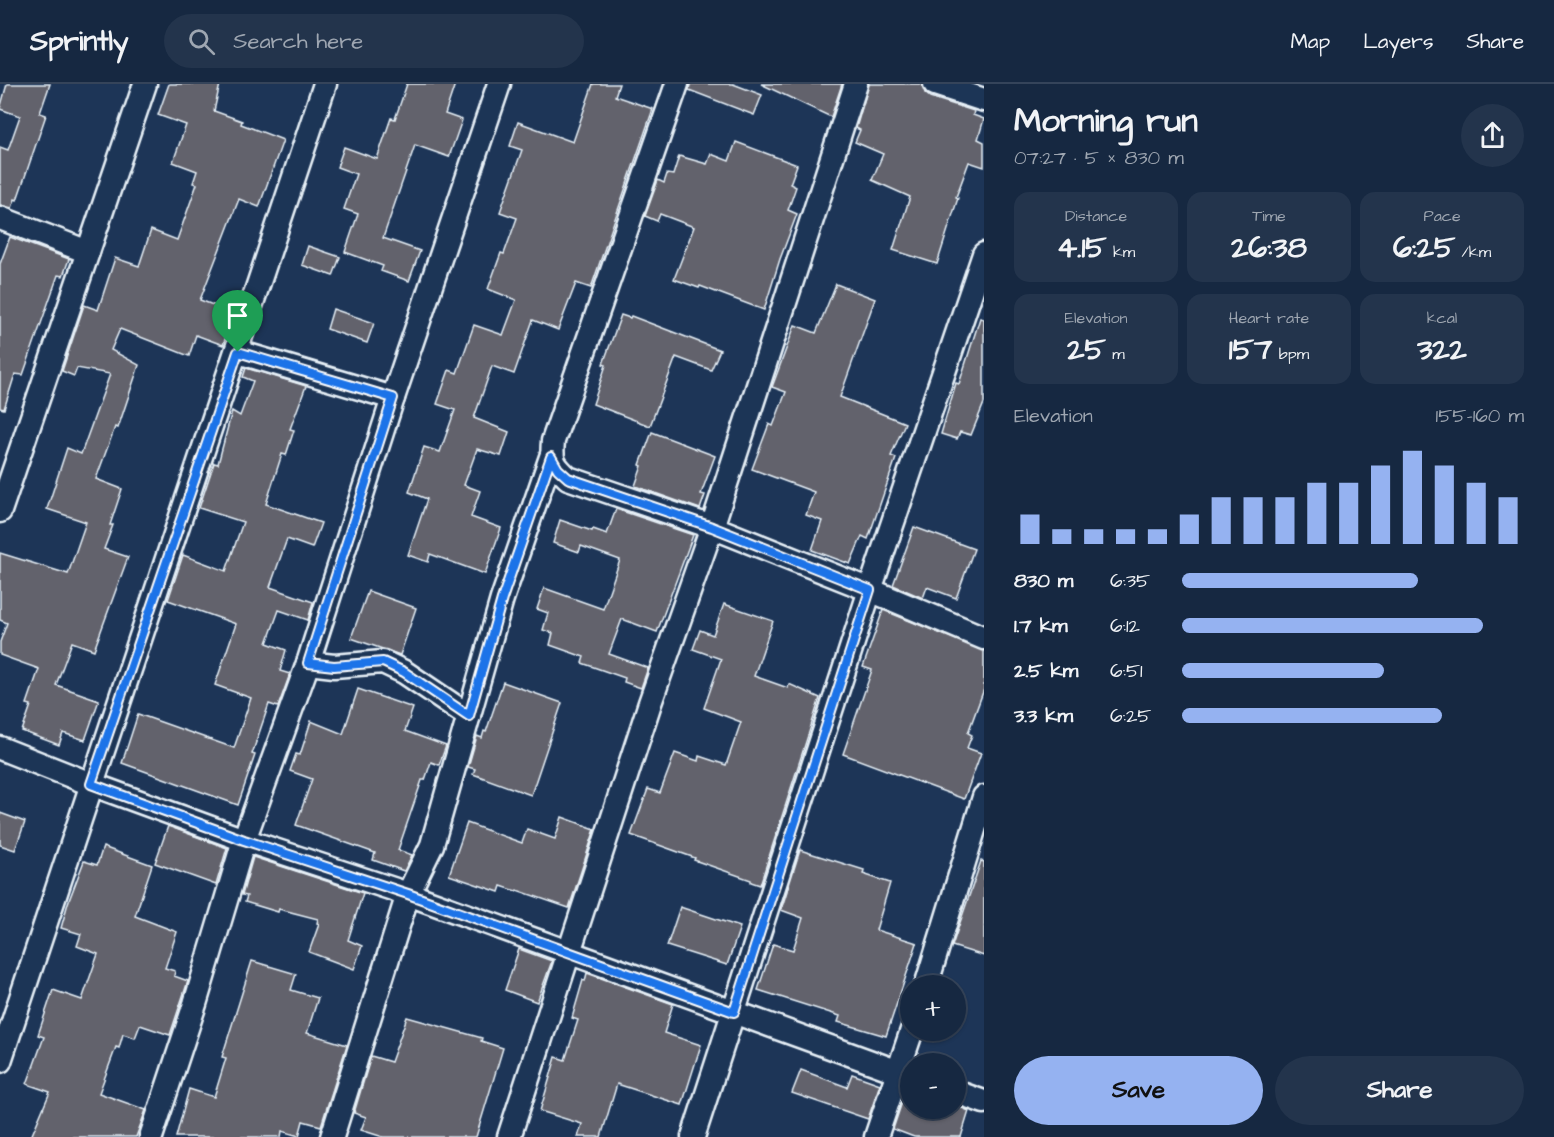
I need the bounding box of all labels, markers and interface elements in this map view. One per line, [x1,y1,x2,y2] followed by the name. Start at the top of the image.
[164,14,584,68] search box
[30,22,128,61] text: Sprintly
[185,25,218,58] icon: search
[233,26,363,57] text: Search here
[1290,27,1330,56] text: Map
[1363,27,1433,56] text: Layers
[1466,27,1524,56] text: Share
[1014,98,1198,144] text: Morning run
[1461,104,1524,167] button: share
[1014,144,1184,172] text: 07:27 · 5 × 830 m
[1065,205,1127,227] text: Distance
[1252,205,1286,227] text: Time
[1423,205,1461,227] text: Pace
[1057,227,1107,269] text: 4.15
[1231,227,1307,269] text: 26:38
[1393,227,1455,269] text: 6:25
[1107,241,1135,263] text: km
[1455,241,1491,263] text: /km
[212,290,263,352] pin
[221,299,254,332] icon: arrive
[1065,307,1127,329] text: Elevation
[1229,307,1309,329] text: Heart rate
[1427,307,1457,329] text: kcal
[1067,329,1106,371] text: 25
[1229,329,1272,371] text: 157
[1417,329,1467,371] text: 322
[1106,343,1125,365] text: m
[1272,343,1309,365] text: bpm
[1014,402,1093,430] text: Elevation
[1436,402,1524,430] text: 155–160 m
[1014,567,1073,595] text: 830 m
[1110,567,1150,595] text: 6:35
[1014,612,1068,640] text: 1.7 km
[1110,612,1140,640] text: 6:12
[1014,657,1078,685] text: 2.5 km
[1110,657,1143,685] text: 6:51
[1014,702,1073,730] text: 3.3 km
[1110,702,1151,730] text: 6:25
[900,975,966,1119] map controls
[900,975,966,1041] button: +
[900,1053,966,1119] button: −
[1014,1056,1263,1125] button: Save
[1275,1056,1524,1125] button: Share

